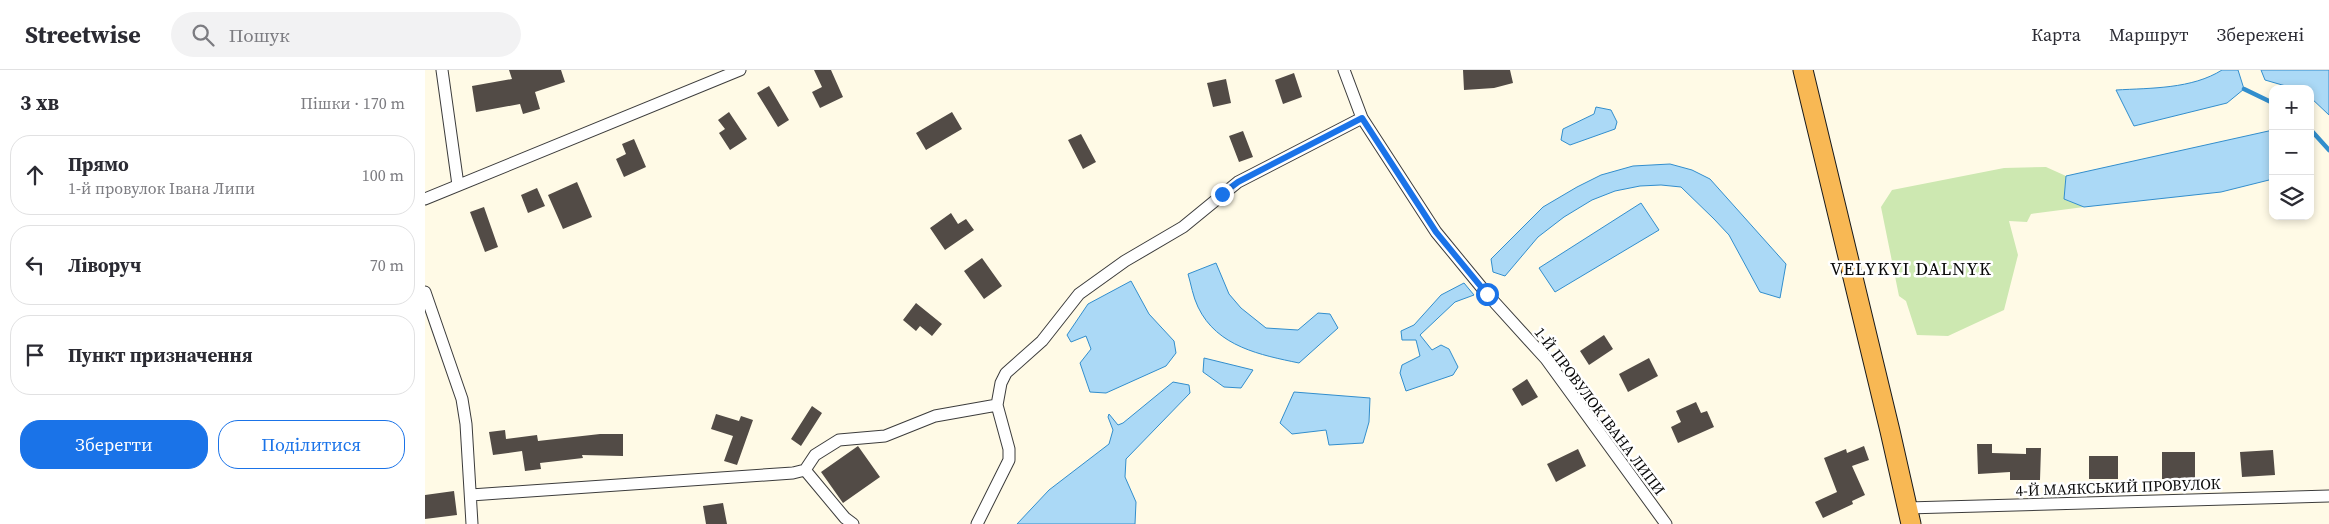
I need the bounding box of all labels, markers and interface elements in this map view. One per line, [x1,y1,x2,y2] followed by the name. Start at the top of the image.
[171,12,521,57] search box
[25,18,141,51] text: Streetwise
[189,21,217,49] icon: search
[229,22,290,48] text: Пошук
[2031,22,2081,47] text: Карта
[2109,22,2188,47] text: Маршрут
[2216,22,2304,47] text: Збережені
[2269,85,2314,220] map controls
[2269,85,2314,130] button: +
[20,88,59,117] text: 3 хв
[301,92,405,114] text: Пішки · 170 m
[2269,130,2314,175] button: −
[68,151,129,177] text: Прямо
[21,161,49,189] icon: ahead
[362,164,404,186] text: 100 m
[2269,175,2314,220] button: layers
[68,177,255,199] text: 1-й провулок Івана Липи
[1211,183,1234,206] route end
[21,251,49,279] icon: left
[68,252,141,278] text: Ліворуч
[370,254,404,276] text: 70 m
[1830,256,1992,281] district label: VELYKYI DALNYK
[1476,283,1499,306] route start
[1530,323,1670,499] street label: 1-Й ПРОВУЛОК ІВАНА ЛИПИ
[21,341,49,369] icon: arrive
[68,342,253,368] text: Пункт призначення
[20,420,208,469] button: Зберегти
[218,420,405,469] button: Поділитися
[2015,473,2221,501] street label: 4-Й МАЯКСЬКИЙ ПРОВУЛОК

